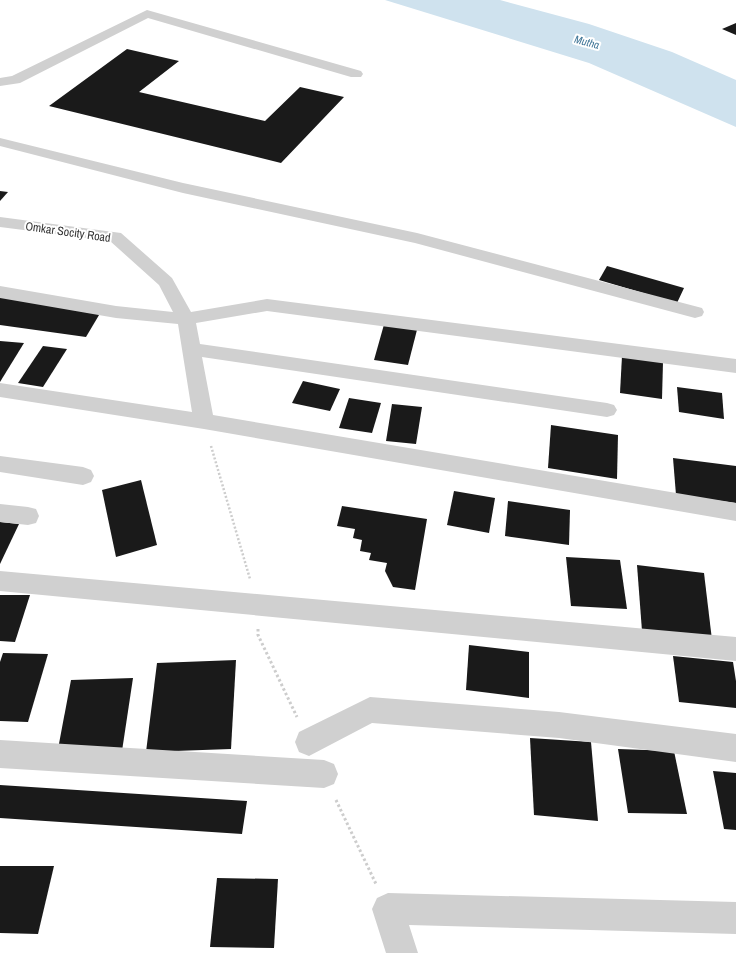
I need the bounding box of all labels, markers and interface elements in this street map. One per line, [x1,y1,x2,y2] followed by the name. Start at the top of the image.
[573,32,601,52] water label: Mutha
[24,218,112,246] street label: Omkar Socity Road

